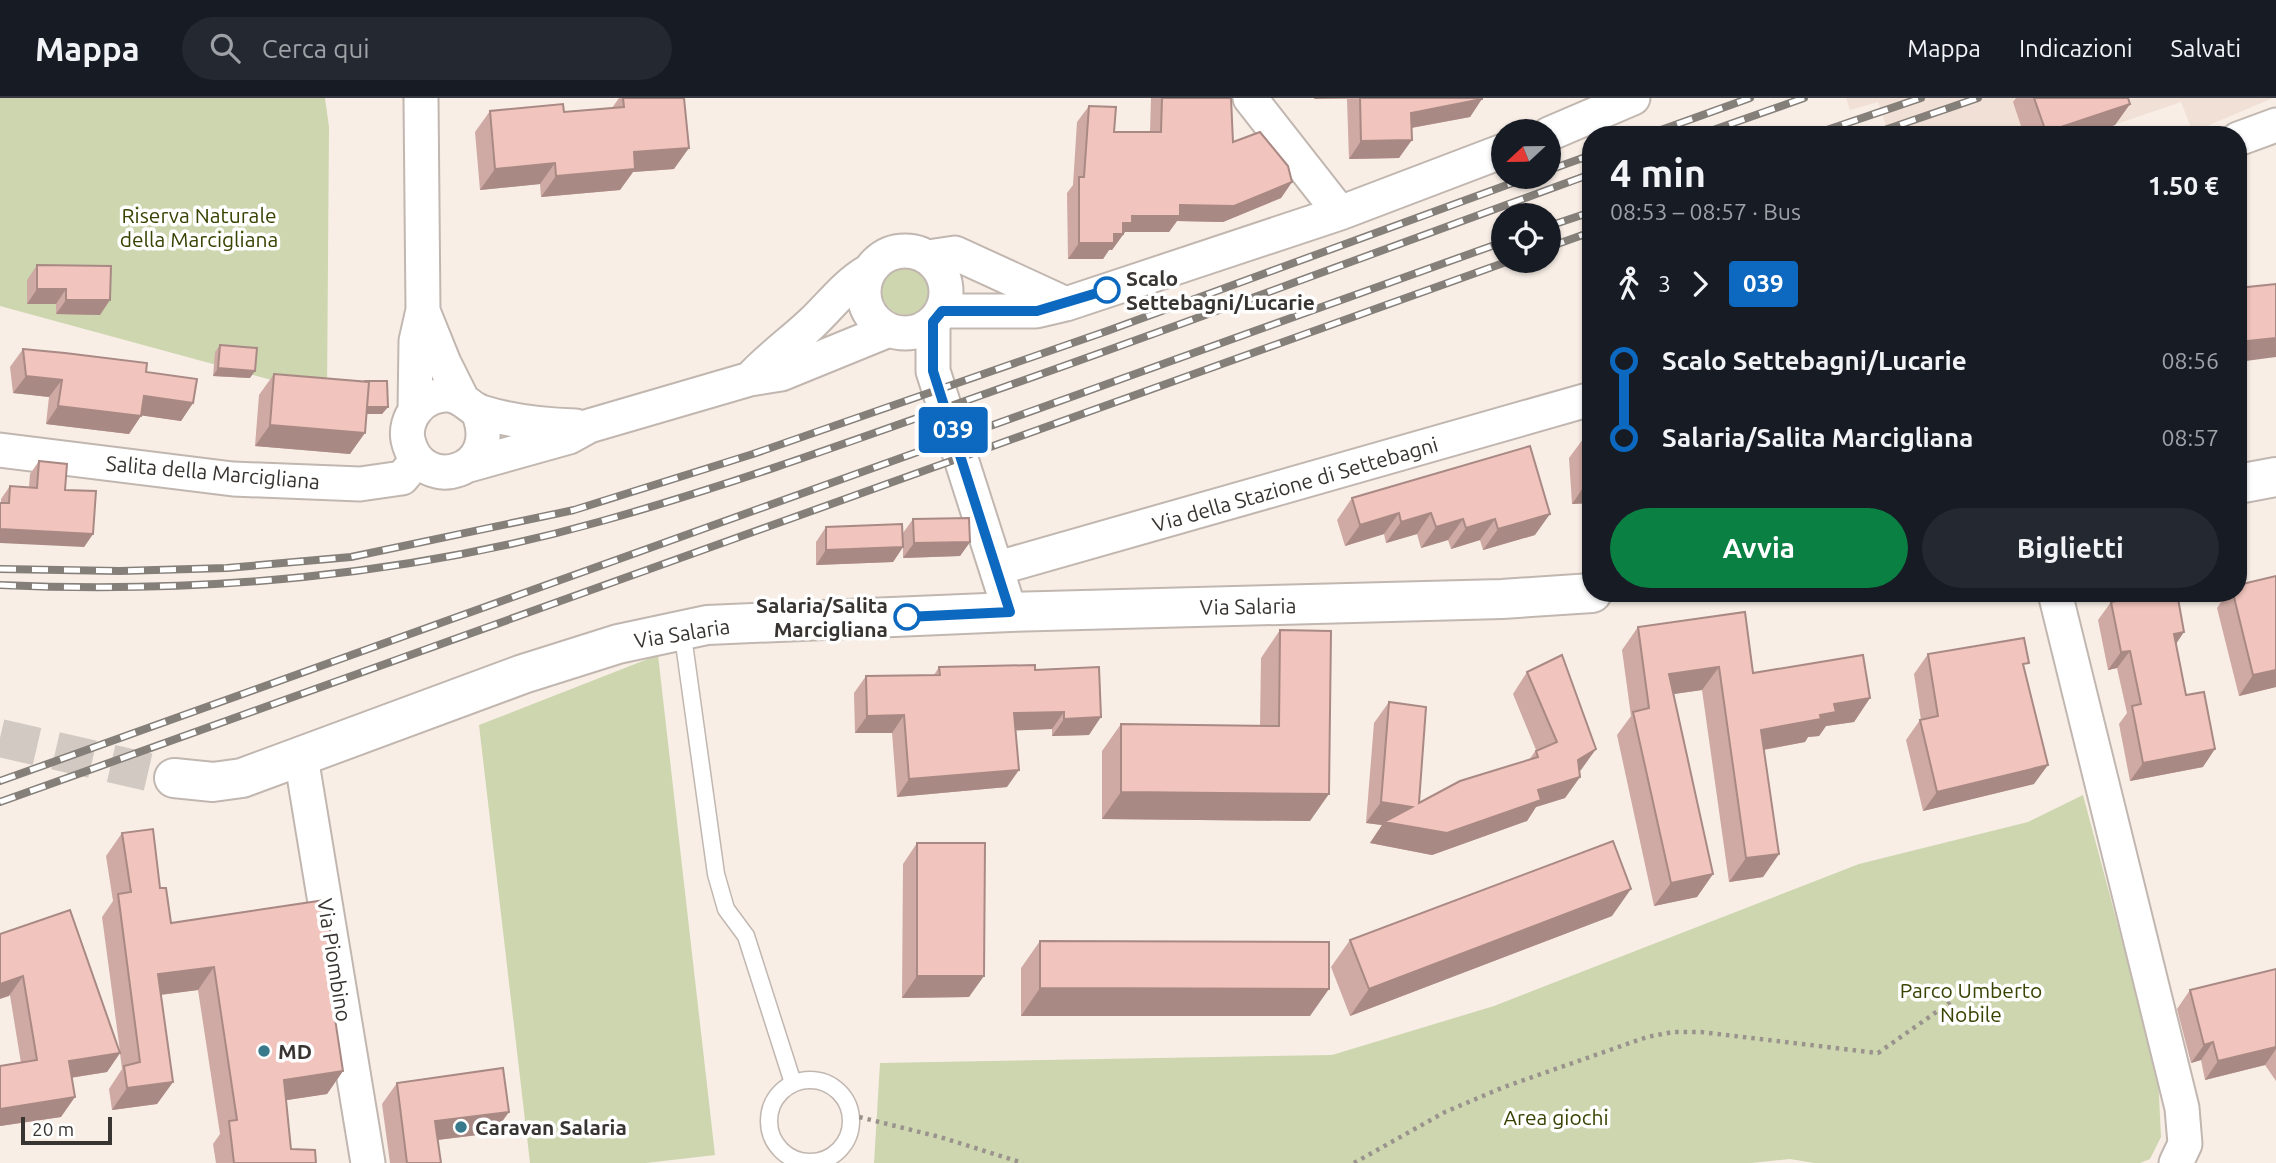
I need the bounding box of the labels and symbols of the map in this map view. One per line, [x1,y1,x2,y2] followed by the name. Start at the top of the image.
[1491,119,1561,189] north arrow
[120,203,278,251] park label: Riserva Naturale della Marcigliana
[1126,266,1315,314] place label: Scalo Settebagni/Lucarie
[1094,277,1120,303] marker: Scalo Settebagni/Lucarie
[913,407,993,453] line badge: 039
[1150,432,1440,536] street label: Via della Stazione di Settebagni
[105,451,321,493] street label: Salita della Marcigliana
[756,593,888,641] place label: Salaria/Salita Marcigliana
[1199,593,1297,619] street label: Via Salaria
[894,604,920,630] marker: Salaria/Salita Marcigliana
[632,614,732,652] street label: Via Salaria
[313,897,357,1023] street label: Via Piombino
[1900,978,2042,1026] park label: Parco Umberto Nobile
[278,1039,312,1063] place label: MD
[256,1043,272,1059] marker: MD
[1503,1105,1609,1129] park label: Area giochi
[21,1114,112,1146] scale bar
[475,1115,627,1139] place label: Caravan Salaria
[453,1119,469,1135] marker: Caravan Salaria

